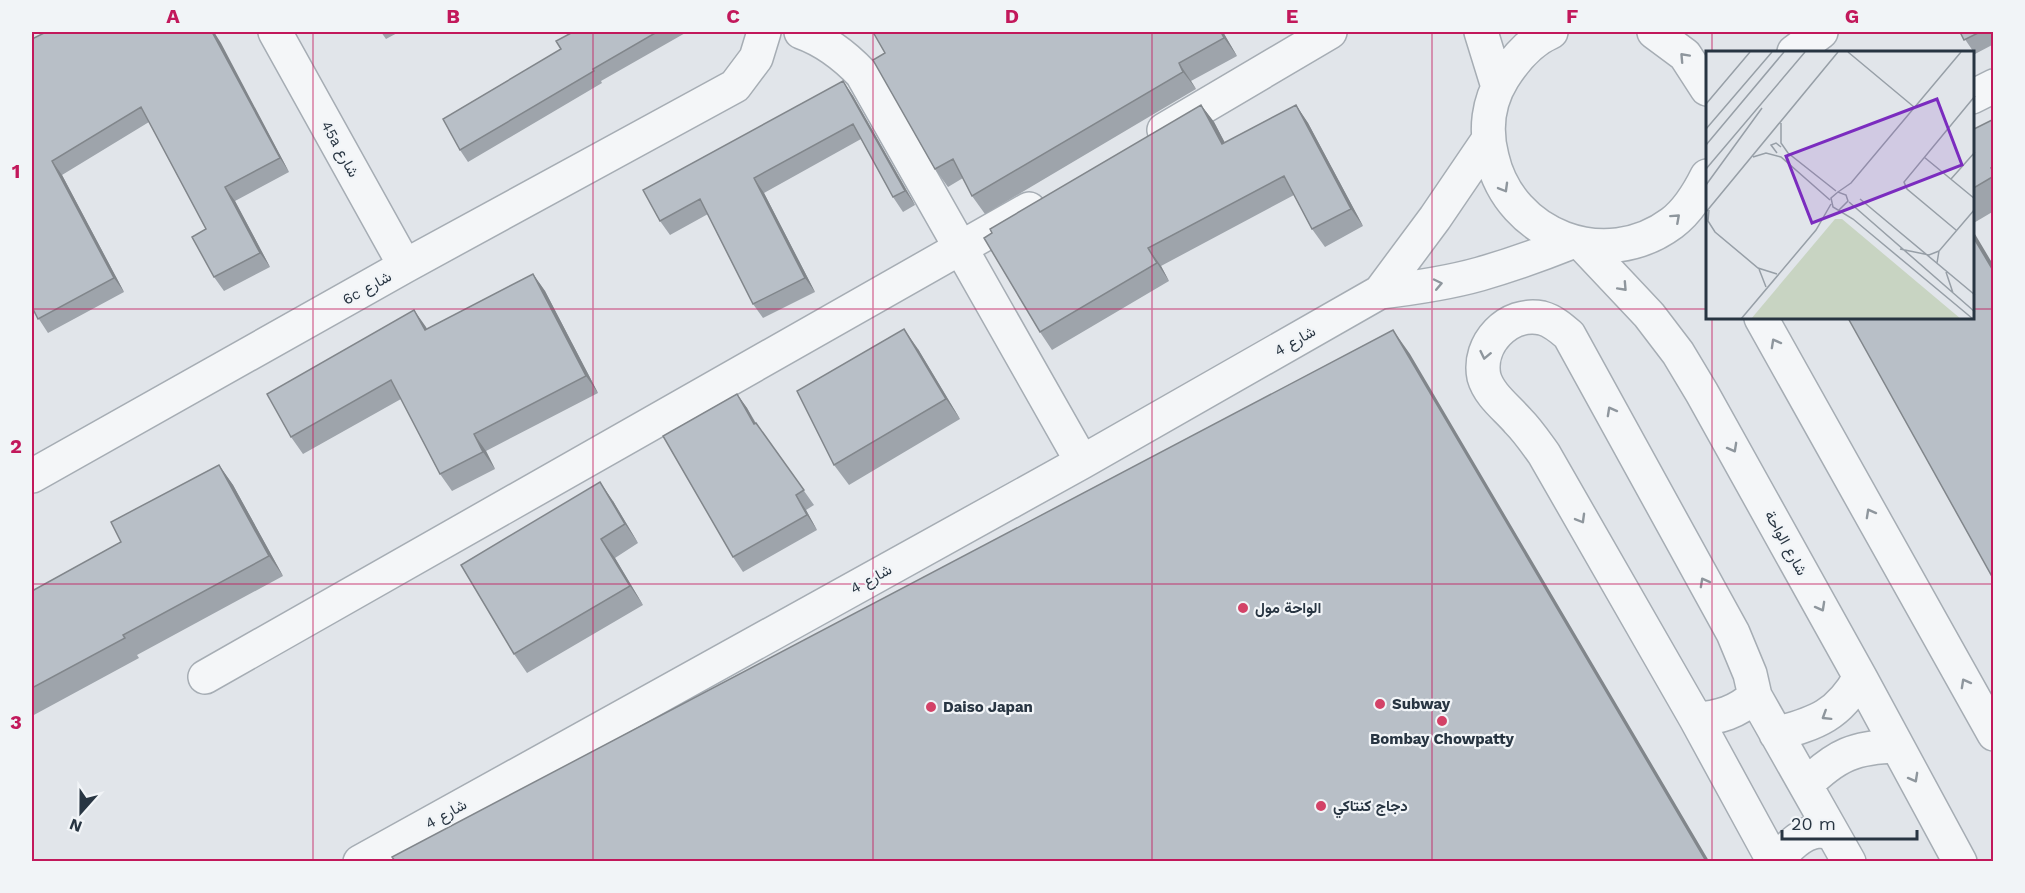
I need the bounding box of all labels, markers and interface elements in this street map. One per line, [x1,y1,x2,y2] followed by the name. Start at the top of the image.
[166,4,180,28] text: A
[446,4,460,28] text: B
[726,4,740,28] text: C
[1005,4,1019,28] text: D
[1286,4,1298,28] text: E
[1566,4,1578,28] text: F
[1845,4,1859,28] text: G
[1706,51,1974,320] inset map
[1680,53,1691,63] one-way arrow
[316,118,363,181] street label: 45a شارع
[12,159,20,183] text: 1
[1496,182,1508,192] one-way arrow
[1669,214,1680,225] one-way arrow
[340,267,396,310] street label: 6c شارع
[1433,278,1443,291] one-way arrow
[1616,281,1627,291] one-way arrow
[1271,322,1320,362] street label: شارع 4
[1771,339,1782,349] one-way arrow
[1480,350,1493,360] one-way arrow
[1607,407,1618,417] one-way arrow
[10,434,22,458] text: 2
[1726,441,1737,452] one-way arrow
[1759,508,1811,580] street label: شارع الواحة
[1866,509,1877,519] one-way arrow
[1574,513,1585,523] one-way arrow
[847,560,896,599] street label: شارع 4
[1700,578,1712,588] one-way arrow
[1255,599,1321,617] place label: الواحة مول
[1236,601,1250,615] marker: الواحة مول
[1814,601,1825,611] one-way arrow
[1961,679,1972,689] one-way arrow
[1392,695,1451,713] place label: Subway
[1373,697,1387,711] marker: Subway
[943,698,1033,716] place label: Daiso Japan
[924,700,938,714] marker: Daiso Japan
[1822,709,1832,721] one-way arrow
[10,710,22,734] text: 3
[1435,714,1449,728] marker: Bombay Chowpatty
[1370,730,1514,748] place label: Bombay Chowpatty
[1907,772,1918,782] one-way arrow
[51,782,111,842] north arrow
[422,795,471,834] street label: شارع 4
[1333,797,1408,819] place label: دجاج كنتاكي
[1314,799,1328,813] marker: دجاج كنتاكي
[1782,803,1917,841] scale bar
[1791,813,1836,834] text: 20 m
[67,815,85,837] text: N

